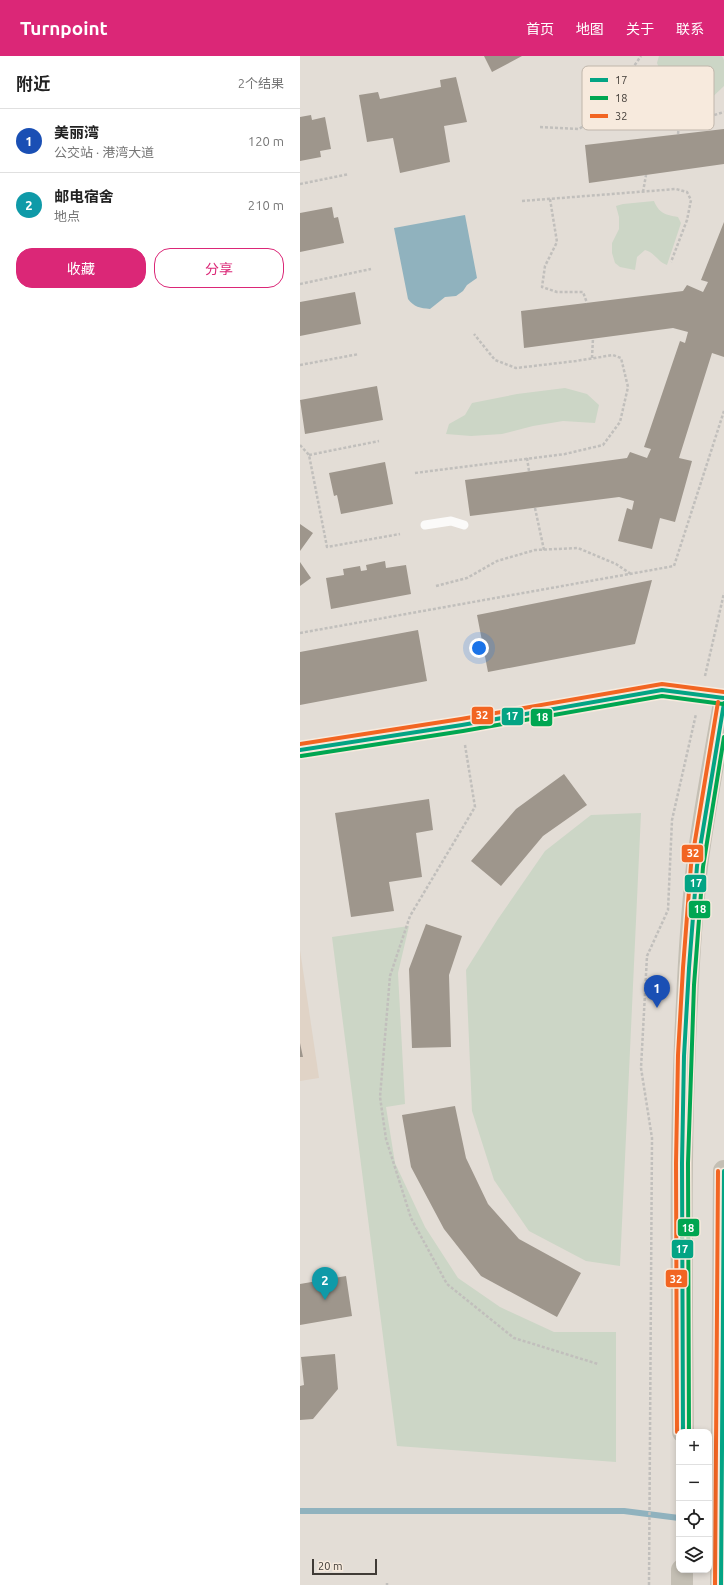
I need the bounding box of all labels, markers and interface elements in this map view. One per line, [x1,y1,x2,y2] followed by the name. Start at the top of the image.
[20,17,108,39] text: Turnpoint
[526,21,554,37] text: 首页
[576,21,604,37] text: 地图
[626,21,654,37] text: 关于
[676,21,704,37] text: 联系
[582,66,714,130] legend
[16,74,50,93] text: 附近
[615,74,627,86] text: 17
[238,76,284,90] text: 2个结果
[615,92,627,104] text: 18
[615,110,627,122] text: 32
[54,124,99,141] text: 美丽湾
[25,134,33,148] text: 1
[248,134,284,148] text: 120 m
[54,145,154,159] text: 公交站 · 港湾大道
[54,188,114,205] text: 邮电宿舍
[25,198,33,212] text: 2
[248,198,284,212] text: 210 m
[54,209,80,223] text: 地点
[16,248,146,288] button: 收藏
[154,248,284,288] button: 分享
[469,638,489,658] your location
[471,706,494,725] line badge: 32
[501,707,524,726] line badge: 17
[530,708,553,727] line badge: 18
[476,709,488,721] text: 32
[506,710,518,722] text: 17
[536,711,548,723] text: 18
[681,844,704,863] line badge: 32
[687,847,699,859] text: 32
[684,874,707,893] line badge: 17
[690,877,702,889] text: 17
[688,900,711,919] line badge: 18
[694,903,706,915] text: 18
[644,975,670,1008] pin: 1
[677,1218,700,1237] line badge: 18
[682,1222,694,1234] text: 18
[671,1239,694,1259] line badge: 17
[676,1243,688,1255] text: 17
[312,1267,338,1300] pin: 2
[665,1269,688,1288] line badge: 32
[670,1273,682,1285] text: 32
[676,1429,712,1573] map controls
[676,1429,712,1465] button: +
[676,1465,712,1501] button: −
[676,1501,712,1537] button: locate
[676,1537,712,1573] button: layers
[312,1557,377,1576] scale bar
[318,1560,342,1572] text: 20 m

